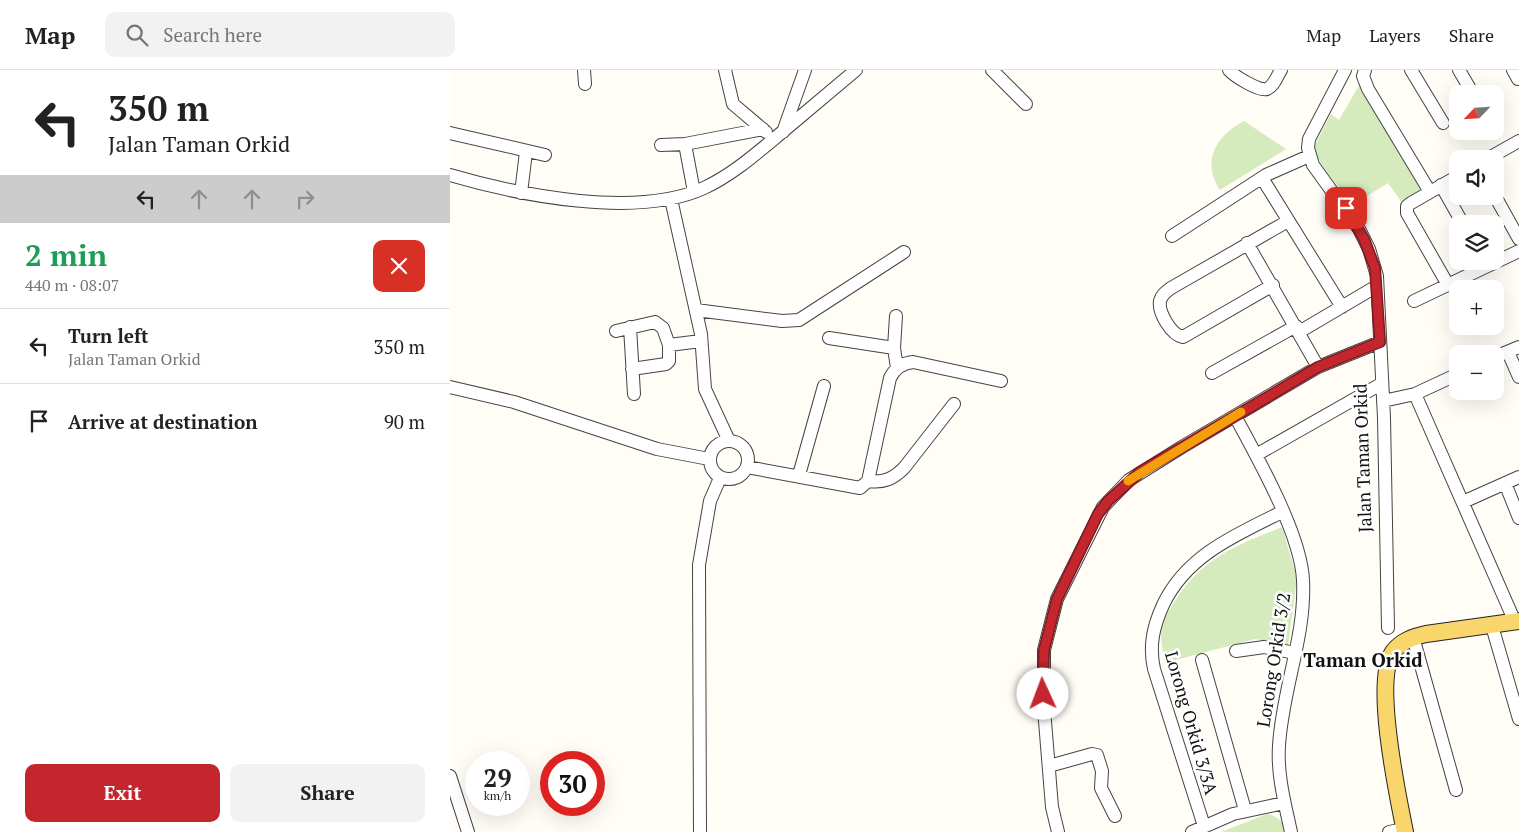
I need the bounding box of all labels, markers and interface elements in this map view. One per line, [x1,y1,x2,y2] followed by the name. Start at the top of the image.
[105,12,455,57] search box
[25,19,75,51] text: Map
[123,21,151,49] icon: search
[163,22,262,47] text: Search here
[1306,23,1341,47] text: Map
[1369,23,1421,47] text: Layers
[1449,23,1494,47] text: Share
[108,85,209,131] text: 350 m
[1449,85,1504,140] north arrow
[1449,85,1504,400] map controls
[25,90,90,155] icon: left
[108,129,290,158] text: Jalan Taman Orkid
[1449,150,1504,205] button: sound
[132,185,160,213] icon: left
[185,185,213,213] icon: ahead
[238,185,266,213] icon: ahead
[291,185,319,213] icon: right
[1325,187,1367,229] pin
[1332,194,1360,222] icon: arrive
[1449,215,1504,270] button: layers
[25,235,107,275] text: 2 min
[373,240,425,292] button: close
[25,274,119,296] text: 440 m · 08:07
[1449,280,1504,335] button: +
[68,323,149,348] text: Turn left
[25,332,53,360] icon: left
[374,334,425,359] text: 350 m
[1449,345,1504,400] button: −
[68,348,201,370] text: Jalan Taman Orkid
[1347,383,1377,533] street label: Jalan Taman Orkid
[25,407,53,435] icon: arrive
[68,409,257,434] text: Arrive at destination
[384,409,425,434] text: 90 m
[1251,591,1295,729] street label: Lorong Orkid 3/2
[1303,647,1423,672] district label: Taman Orkid
[1160,648,1224,798] street label: Lorong Orkid 3/3A
[1016,667,1068,719] position arrow
[540,751,605,816] speed limit sign: 30
[483,761,512,794] text: 29
[25,764,220,822] button: Exit
[230,764,425,822] button: Share
[484,788,511,803] text: km/h

